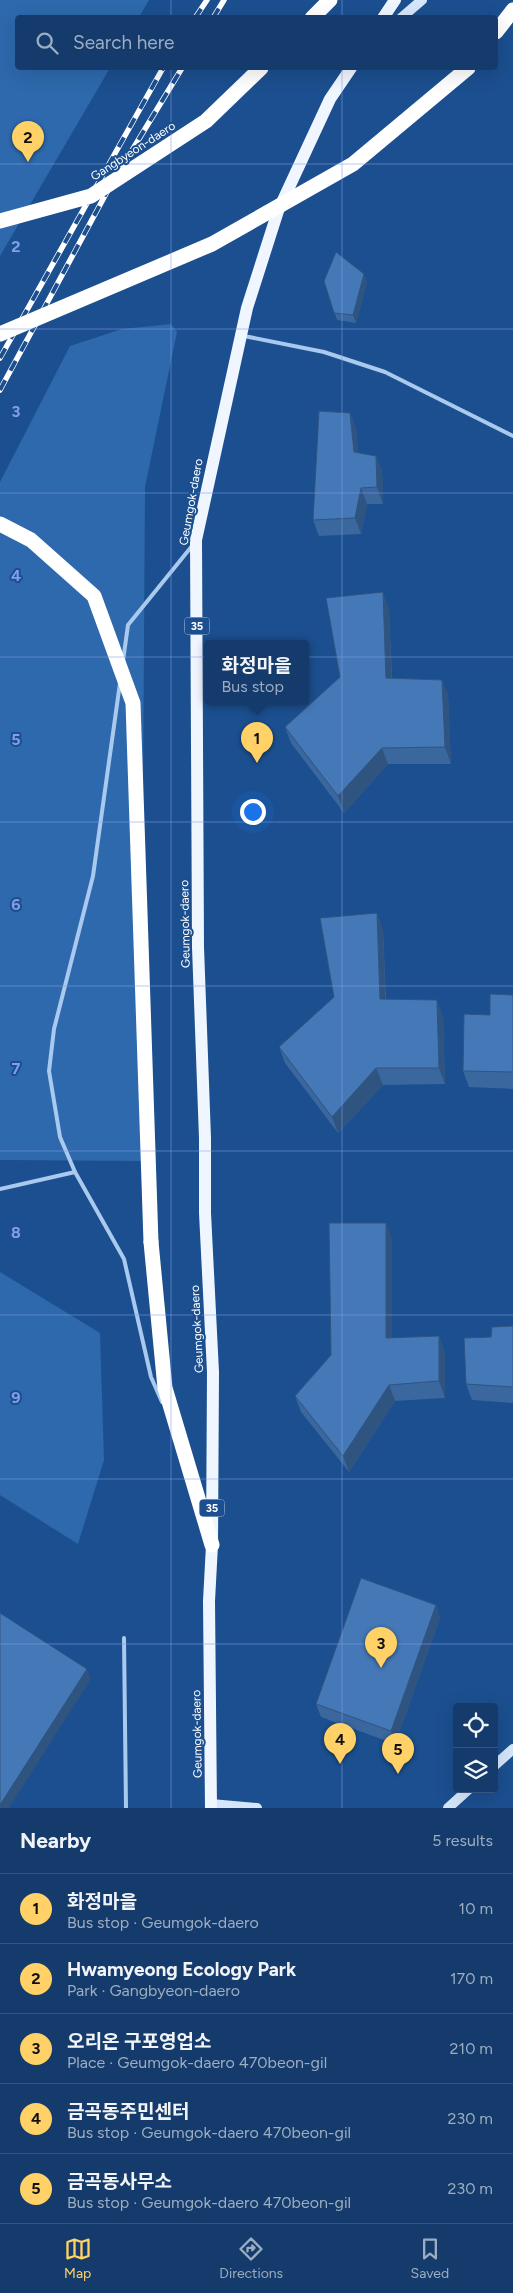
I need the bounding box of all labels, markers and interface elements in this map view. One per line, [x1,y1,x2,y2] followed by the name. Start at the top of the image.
[15,15,498,70] search box
[33,29,61,57] icon: search
[73,31,175,54] text: Search here
[88,118,178,184] street label: Gangbyeon-daero
[12,121,44,162] pin: 2
[11,237,21,256] text: 2
[12,402,21,421] text: 3
[176,457,206,547] street label: Geumgok-daero
[11,566,21,585] text: 4
[184,618,210,634] road number: 35
[204,640,309,705] popup
[222,654,291,677] text: 화정마을
[222,677,284,696] text: Bus stop
[241,722,273,763] pin: 1
[11,730,21,749] text: 5
[240,799,266,825] your location
[177,880,193,968] street label: Geumgok-daero
[11,895,21,914] text: 6
[12,1059,21,1078] text: 7
[11,1223,21,1242] text: 8
[188,1285,206,1373] street label: Geumgok-daero
[11,1388,21,1407] text: 9
[200,1500,224,1516] road number: 35
[365,1627,397,1668] pin: 3
[189,1690,205,1778] street label: Geumgok-daero
[453,1703,498,1793] map controls
[453,1703,498,1748] button: locate
[324,1723,356,1764] pin: 4
[382,1733,414,1774] pin: 5
[453,1748,498,1793] button: layers
[20,1828,91,1853] text: Nearby
[432,1831,493,1850] text: 5 results
[67,1890,137,1913] text: 화정마을
[33,1899,39,1918] text: 1
[459,1899,493,1918] text: 10 m
[67,1913,259,1932] text: Bus stop · Geumgok-daero
[67,1958,296,1981] text: Hwamyeong Ecology Park
[31,1969,41,1988] text: 2
[450,1969,493,1988] text: 170 m
[67,1981,240,2000] text: Park · Gangbyeon-daero
[67,2030,211,2053] text: 오리온 구포영업소
[32,2039,40,2058] text: 3
[450,2039,493,2058] text: 210 m
[67,2053,327,2072] text: Place · Geumgok-daero 470beon-gil
[67,2100,189,2123] text: 금곡동주민센터
[31,2109,41,2128] text: 4
[448,2109,493,2128] text: 230 m
[67,2123,351,2142] text: Bus stop · Geumgok-daero 470beon-gil
[67,2170,172,2193] text: 금곡동사무소
[31,2179,41,2198] text: 5
[448,2179,493,2198] text: 230 m
[67,2193,351,2212] text: Bus stop · Geumgok-daero 470beon-gil
[64,2235,92,2282] tab: Map
[219,2235,283,2282] tab: Directions
[411,2235,449,2282] tab: Saved

